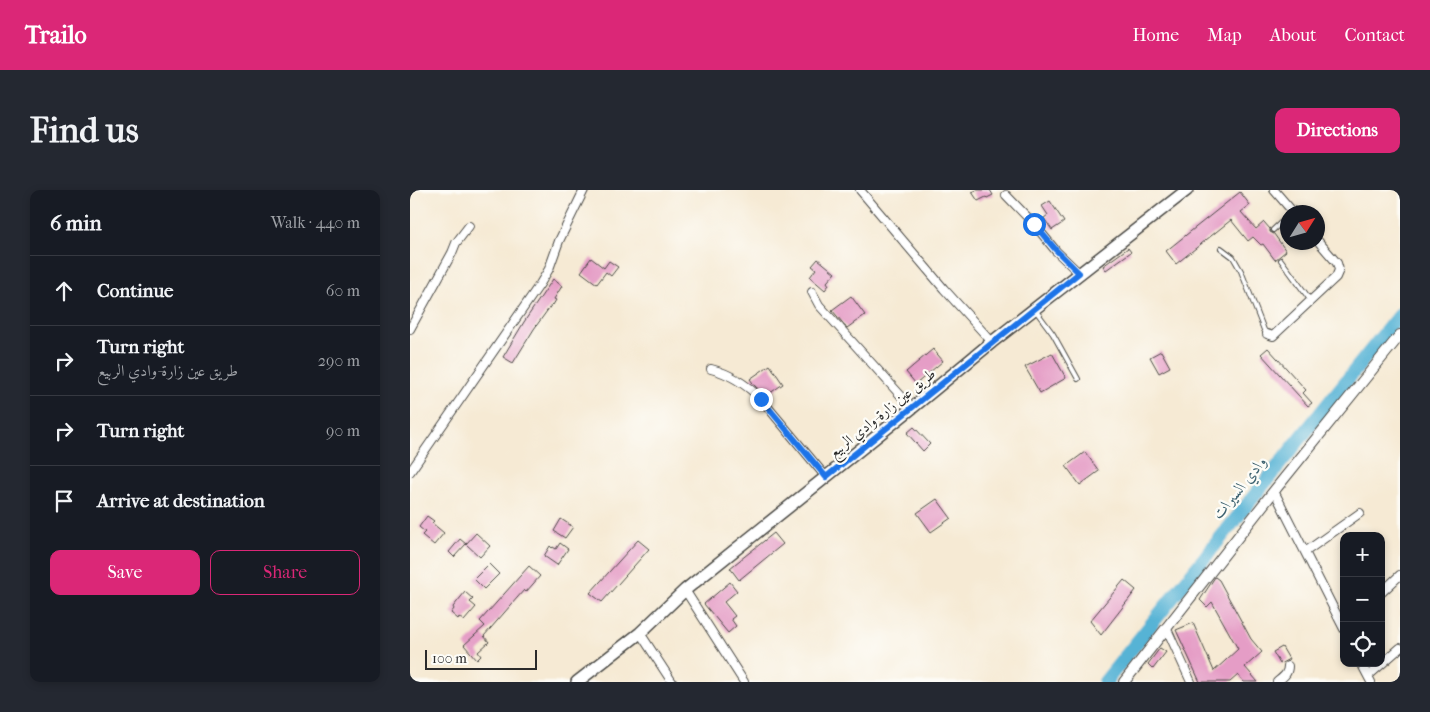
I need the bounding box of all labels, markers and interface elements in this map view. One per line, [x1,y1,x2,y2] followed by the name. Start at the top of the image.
[25,21,87,49] text: Trailo
[1132,25,1179,46] text: Home
[1207,25,1242,46] text: Map
[1270,25,1316,46] text: About
[1344,25,1405,46] text: Contact
[1275,108,1400,153] button: Directions
[30,110,139,151] text: Find us
[1280,205,1325,250] north arrow
[50,211,102,235] text: 6 min
[271,213,360,232] text: Walk · 440 m
[1023,213,1046,236] route start
[50,277,78,305] icon: ahead
[97,280,173,302] text: Continue
[326,281,360,300] text: 60 m
[97,336,184,358] text: Turn right
[50,347,78,375] icon: right
[318,351,360,370] text: 290 m
[97,361,238,380] text: طريق عين زارة-وادي الربيع
[825,364,942,465] street label: طريق عين زارة-وادي الربيع
[750,388,773,411] route end
[50,417,78,445] icon: right
[97,420,184,442] text: Turn right
[326,421,360,440] text: 90 m
[1208,452,1273,524] water label: وادي السيرات
[50,487,78,515] icon: arrive
[97,490,265,512] text: Arrive at destination
[1340,532,1385,667] map controls
[1340,532,1385,577] button: +
[50,550,200,595] button: Save
[210,550,360,595] button: Share
[1340,577,1385,622] button: −
[1340,622,1385,667] button: locate
[425,647,538,670] scale bar
[432,650,467,667] text: 100 m

